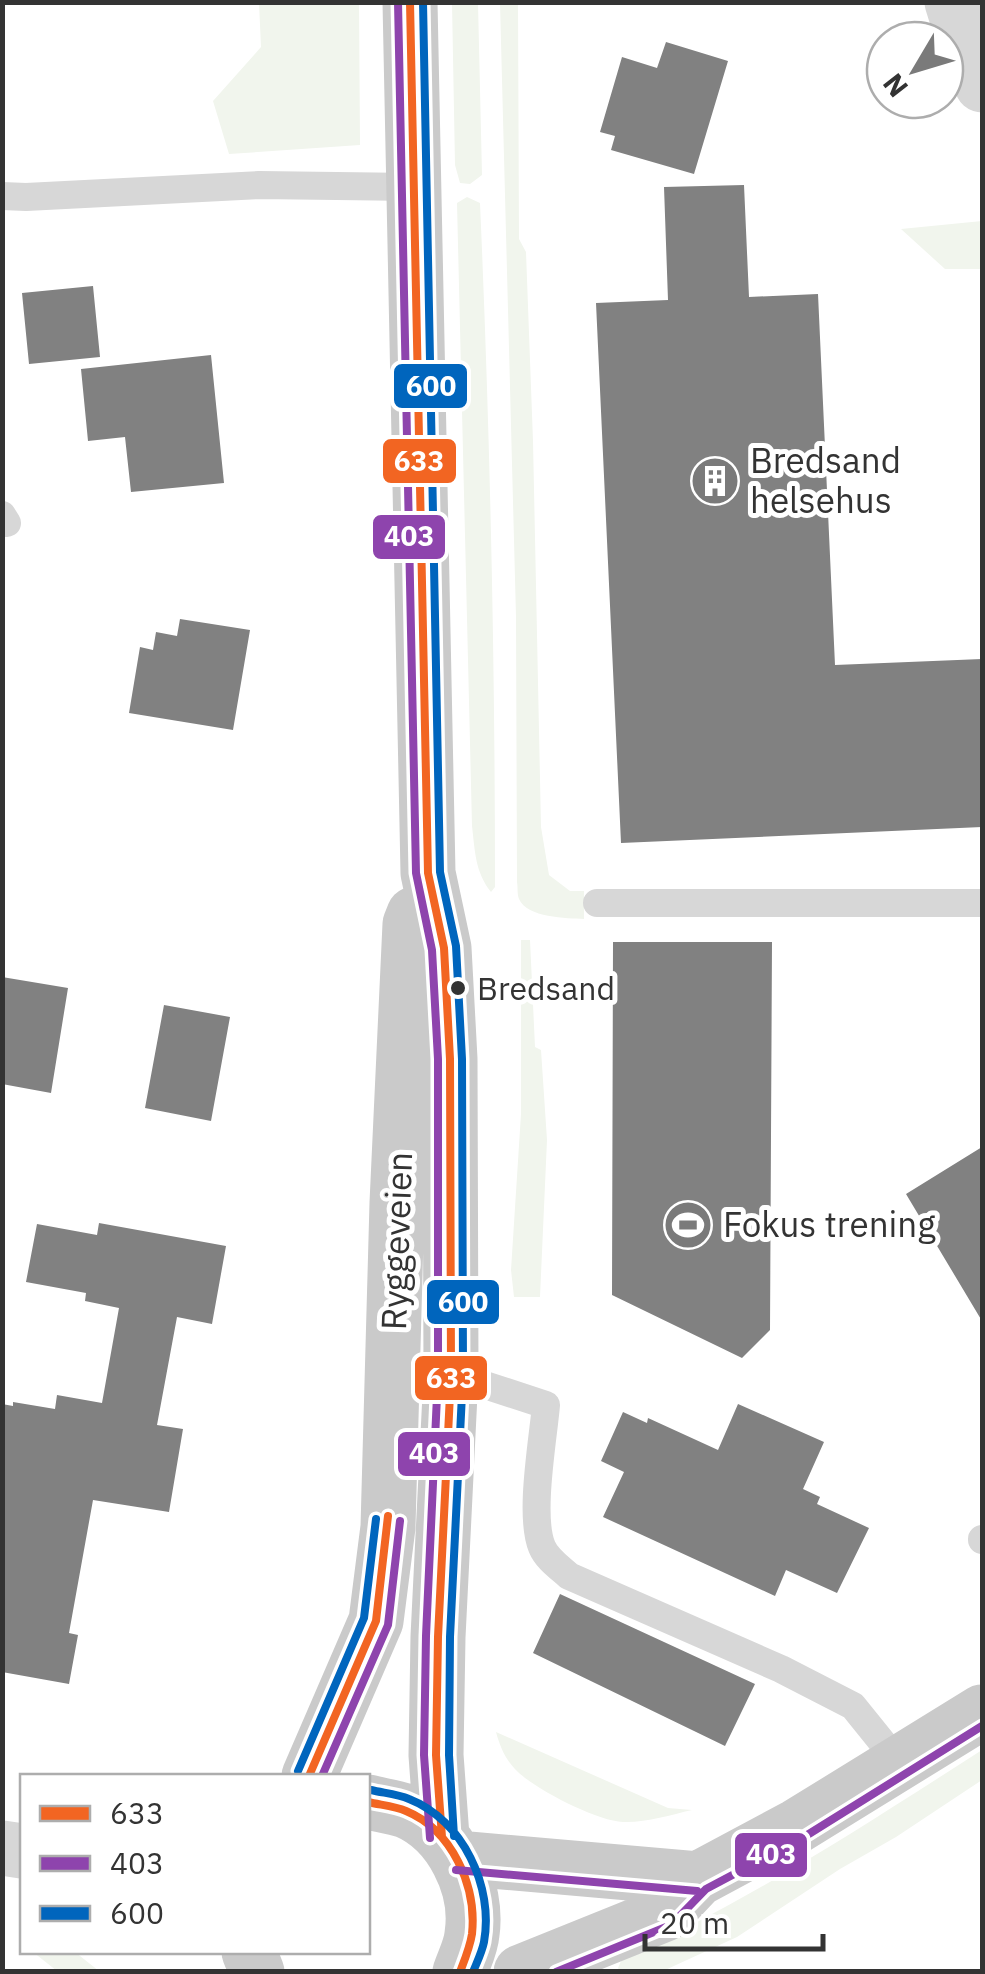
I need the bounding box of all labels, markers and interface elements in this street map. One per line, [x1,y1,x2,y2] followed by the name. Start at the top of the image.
[865,20,965,120] north arrow
[874,66,916,105] text: N
[392,362,469,410] line badge: 600
[406,367,456,404] text: 600
[381,437,458,485] line badge: 633
[750,437,901,523] place label: Bredsand helsehus
[394,442,444,479] text: 633
[689,455,741,507] building icon: Bredsand helsehus
[371,513,447,561] line badge: 403
[384,517,434,554] text: 403
[477,967,615,1009] place label: Bredsand
[448,978,468,998] marker: Bredsand
[370,1151,422,1331] street label: Ryggeveien
[662,1199,714,1251] sports icon: Fokus trening
[723,1201,936,1247] place label: Fokus trening
[425,1278,501,1326] line badge: 600
[438,1283,488,1320] text: 600
[413,1354,489,1402] line badge: 633
[426,1359,476,1396] text: 633
[396,1430,472,1478] line badge: 403
[409,1434,459,1471] text: 403
[20,1774,370,1954] legend
[110,1793,164,1832] text: 633
[733,1831,809,1879] line badge: 403
[746,1835,796,1872] text: 403
[110,1843,164,1882] text: 403
[645,1889,822,1951] scale bar
[110,1893,164,1932] text: 600
[660,1903,729,1942] text: 20 m

